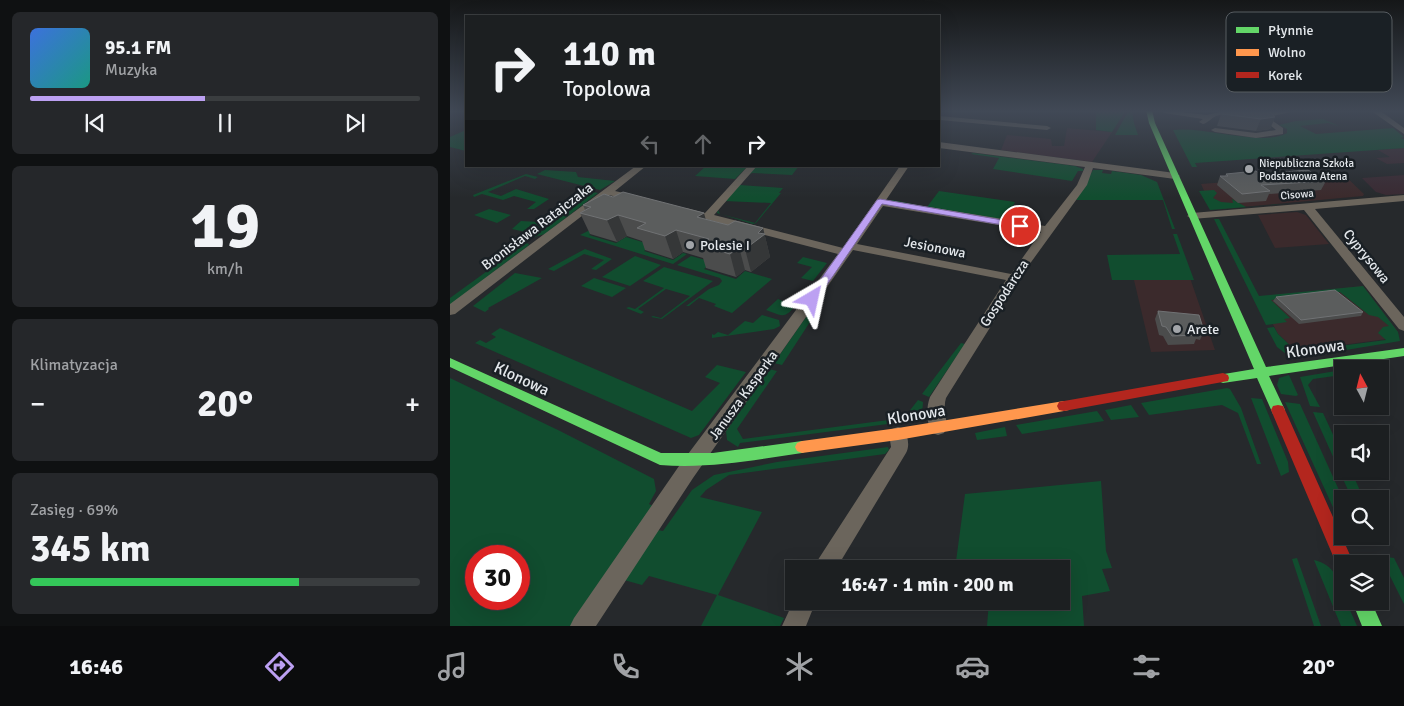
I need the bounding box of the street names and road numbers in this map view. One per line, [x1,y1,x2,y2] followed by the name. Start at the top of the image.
[478,179,596,274] street label: Bronisława Ratajczaka
[1280,187,1315,202] street label: Cisowa
[1340,226,1394,287] street label: Cyprysowa
[903,233,967,262] street label: Jesionowa
[976,257,1032,330] street label: Gospodarcza
[1285,335,1346,363] street label: Klonowa
[705,347,781,443] street label: Janusza Kasperka
[491,357,552,400] street label: Klonowa
[886,401,947,429] street label: Klonowa

